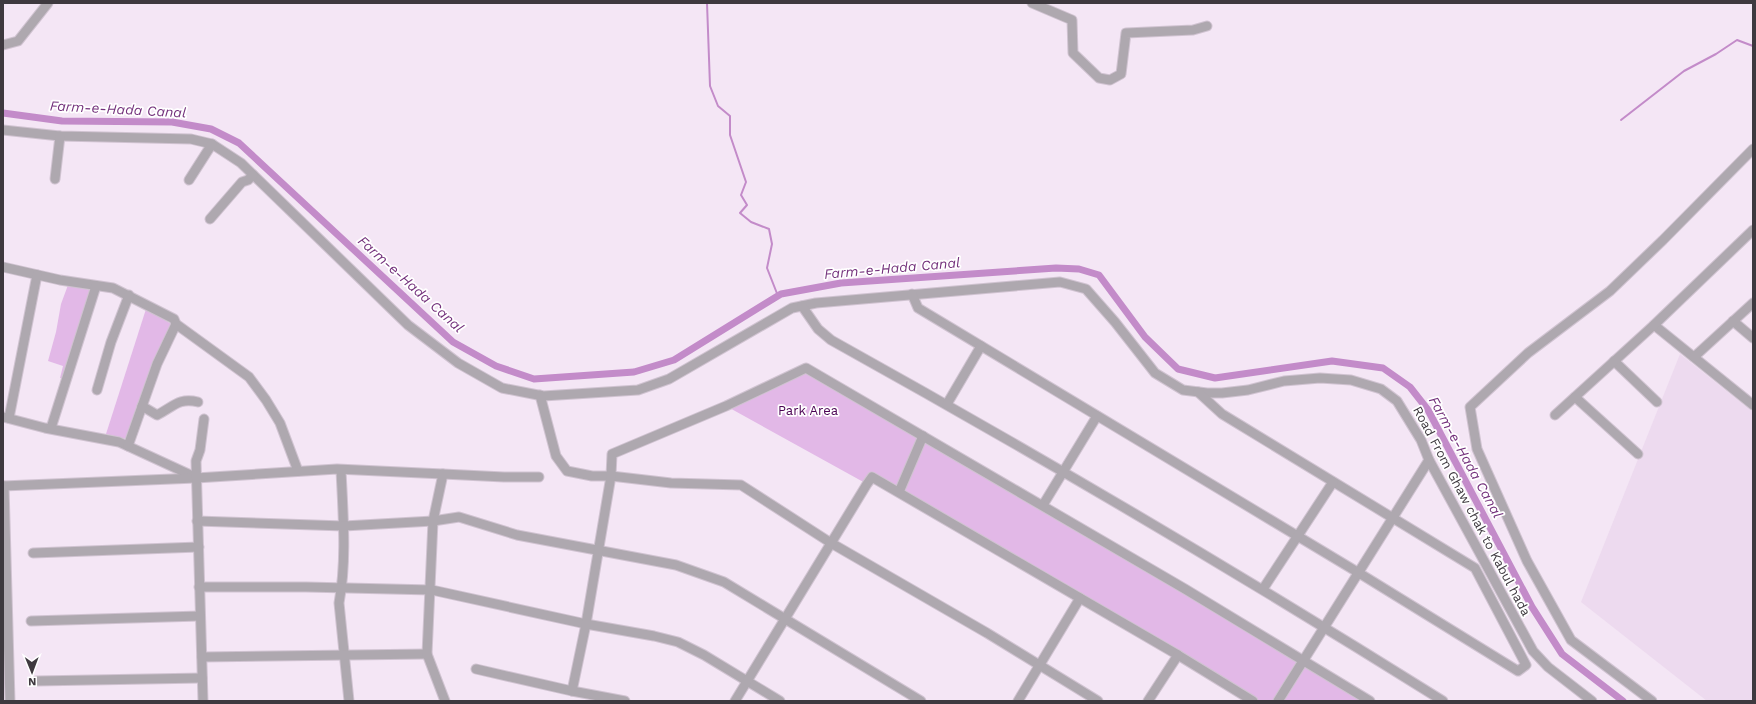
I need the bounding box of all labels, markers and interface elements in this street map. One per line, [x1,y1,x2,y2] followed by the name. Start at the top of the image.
[49,97,187,121] water label: Farm-e-Hada Canal
[355,232,467,336] water label: Farm-e-Hada Canal
[823,254,961,282] water label: Farm-e-Hada Canal
[1426,393,1506,521] water label: Farm-e-Hada Canal
[778,403,839,418] park label: Park Area
[1410,404,1534,619] street label: Road From Ghaw chak to Kabul hada
[12,652,52,692] north arrow
[28,675,36,688] text: N

